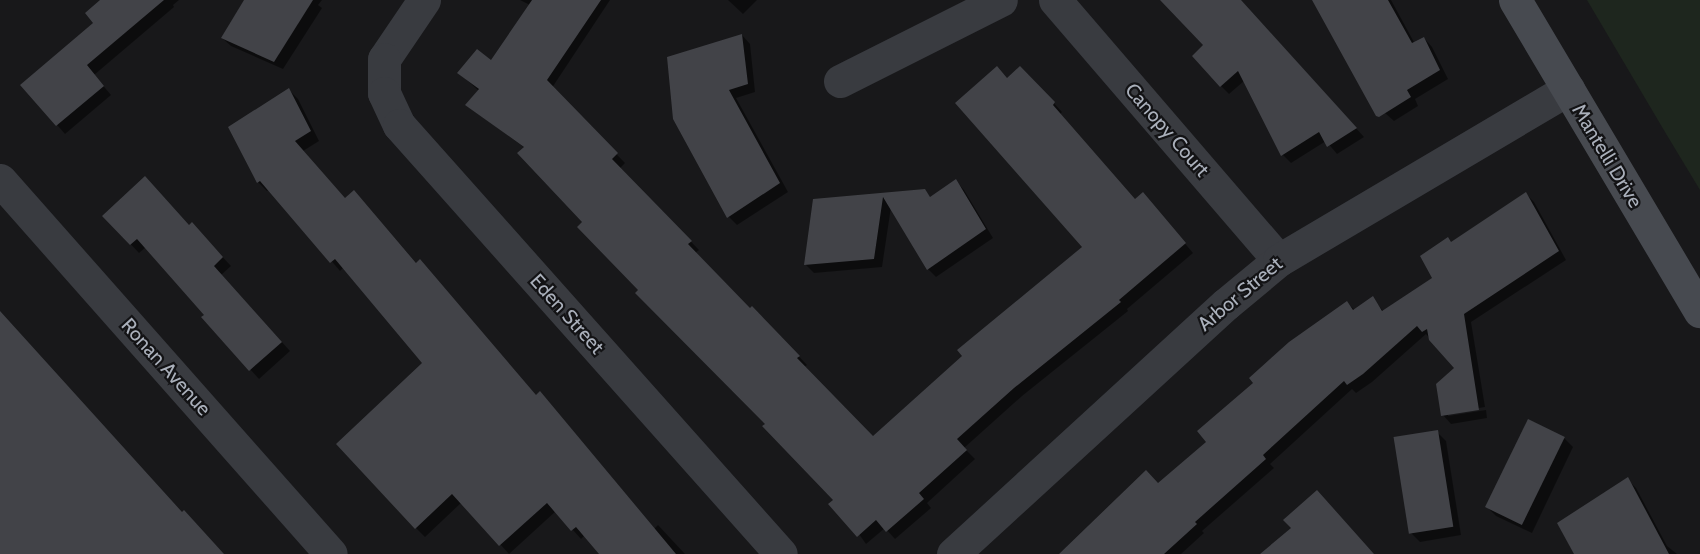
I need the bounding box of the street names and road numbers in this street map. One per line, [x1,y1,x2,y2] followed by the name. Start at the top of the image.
[1120,78,1214,182] street label: Canopy Court
[1567,100,1647,212] street label: Mantelli Drive
[1193,252,1287,336] street label: Arbor Street
[525,269,609,359] street label: Eden Street
[116,313,216,421] street label: Ronan Avenue

